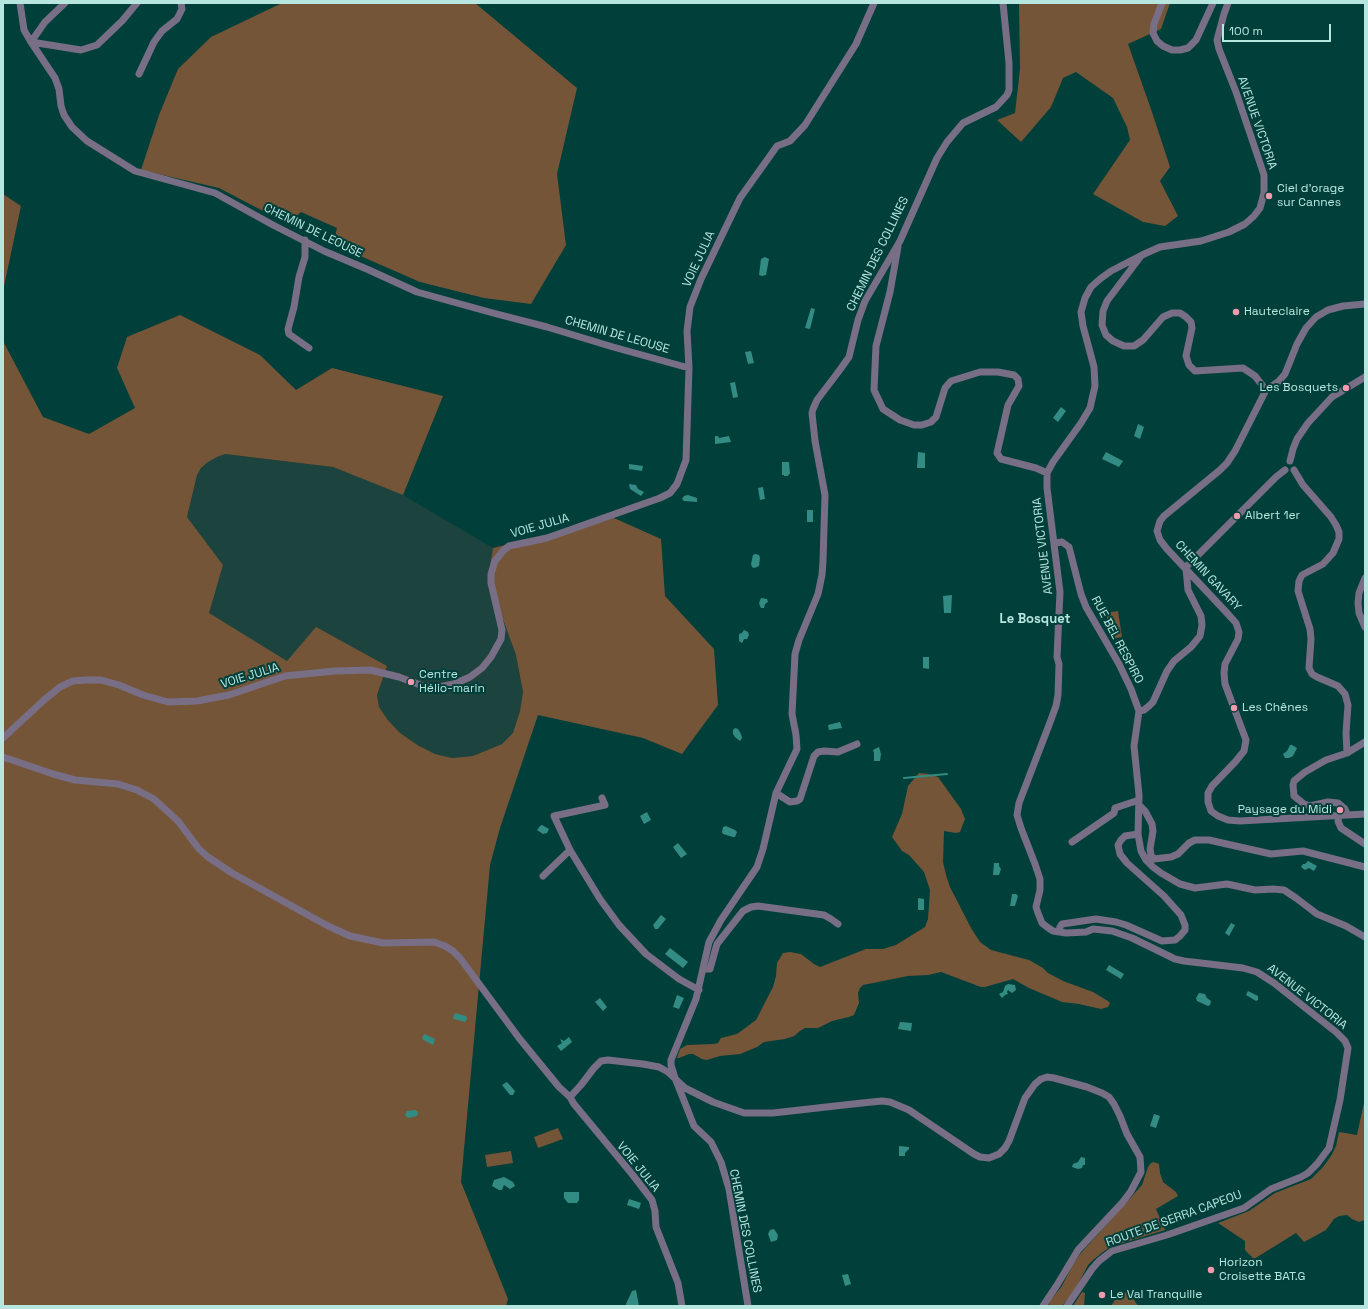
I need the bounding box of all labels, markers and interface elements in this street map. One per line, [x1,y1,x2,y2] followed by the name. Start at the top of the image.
[1224,16,1333,42] scale bar
[1229,23,1263,39] text: 100 m
[1234,75,1280,171] street label: AVENUE VICTORIA
[1277,182,1344,210] place label: Ciel d'orage sur Cannes
[1264,191,1274,201] marker: Ciel d'orage sur Cannes
[844,194,912,314] street label: CHEMIN DES COLLINES
[261,201,365,261] street label: CHEMIN DE LEOUSE
[680,229,718,289] street label: VOIE JULIA
[1244,305,1310,319] place label: Hauteclaire
[1231,307,1241,317] marker: Hauteclaire
[563,313,671,357] street label: CHEMIN DE LEOUSE
[1260,381,1338,395] place label: Les Bosquets
[1341,383,1351,393] marker: Les Bosquets
[1030,497,1056,595] street label: AVENUE VICTORIA
[1245,509,1300,523] place label: Albert 1er
[509,511,571,541] street label: VOIE JULIA
[1232,511,1242,521] marker: Albert 1er
[1172,538,1244,614] street label: CHEMIN GAVARY
[1088,594,1146,686] street label: RUE BEL RESPIRO
[1000,611,1070,627] district label: Le Bosquet
[219,660,281,692] street label: VOIE JULIA
[419,668,485,696] place label: Centre Hélio-marin
[406,677,416,687] marker: Centre Hélio-marin
[1242,701,1308,715] place label: Les Chênes
[1229,703,1239,713] marker: Les Chênes
[1238,803,1332,817] place label: Paysage du Midi
[1335,805,1345,815] marker: Paysage du Midi
[1264,961,1350,1033] street label: AVENUE VICTORIA
[613,1139,663,1195] street label: VOIE JULIA
[726,1168,764,1294] street label: CHEMIN DES COLLINES
[1104,1188,1244,1250] street label: ROUTE DE SERRA CAPEOU
[1219,1256,1305,1284] place label: Horizon Croisette BAT.G
[1206,1265,1216,1275] marker: Horizon Croisette BAT.G
[1110,1288,1202,1302] place label: Le Val Tranquille
[1097,1290,1107,1300] marker: Le Val Tranquille

